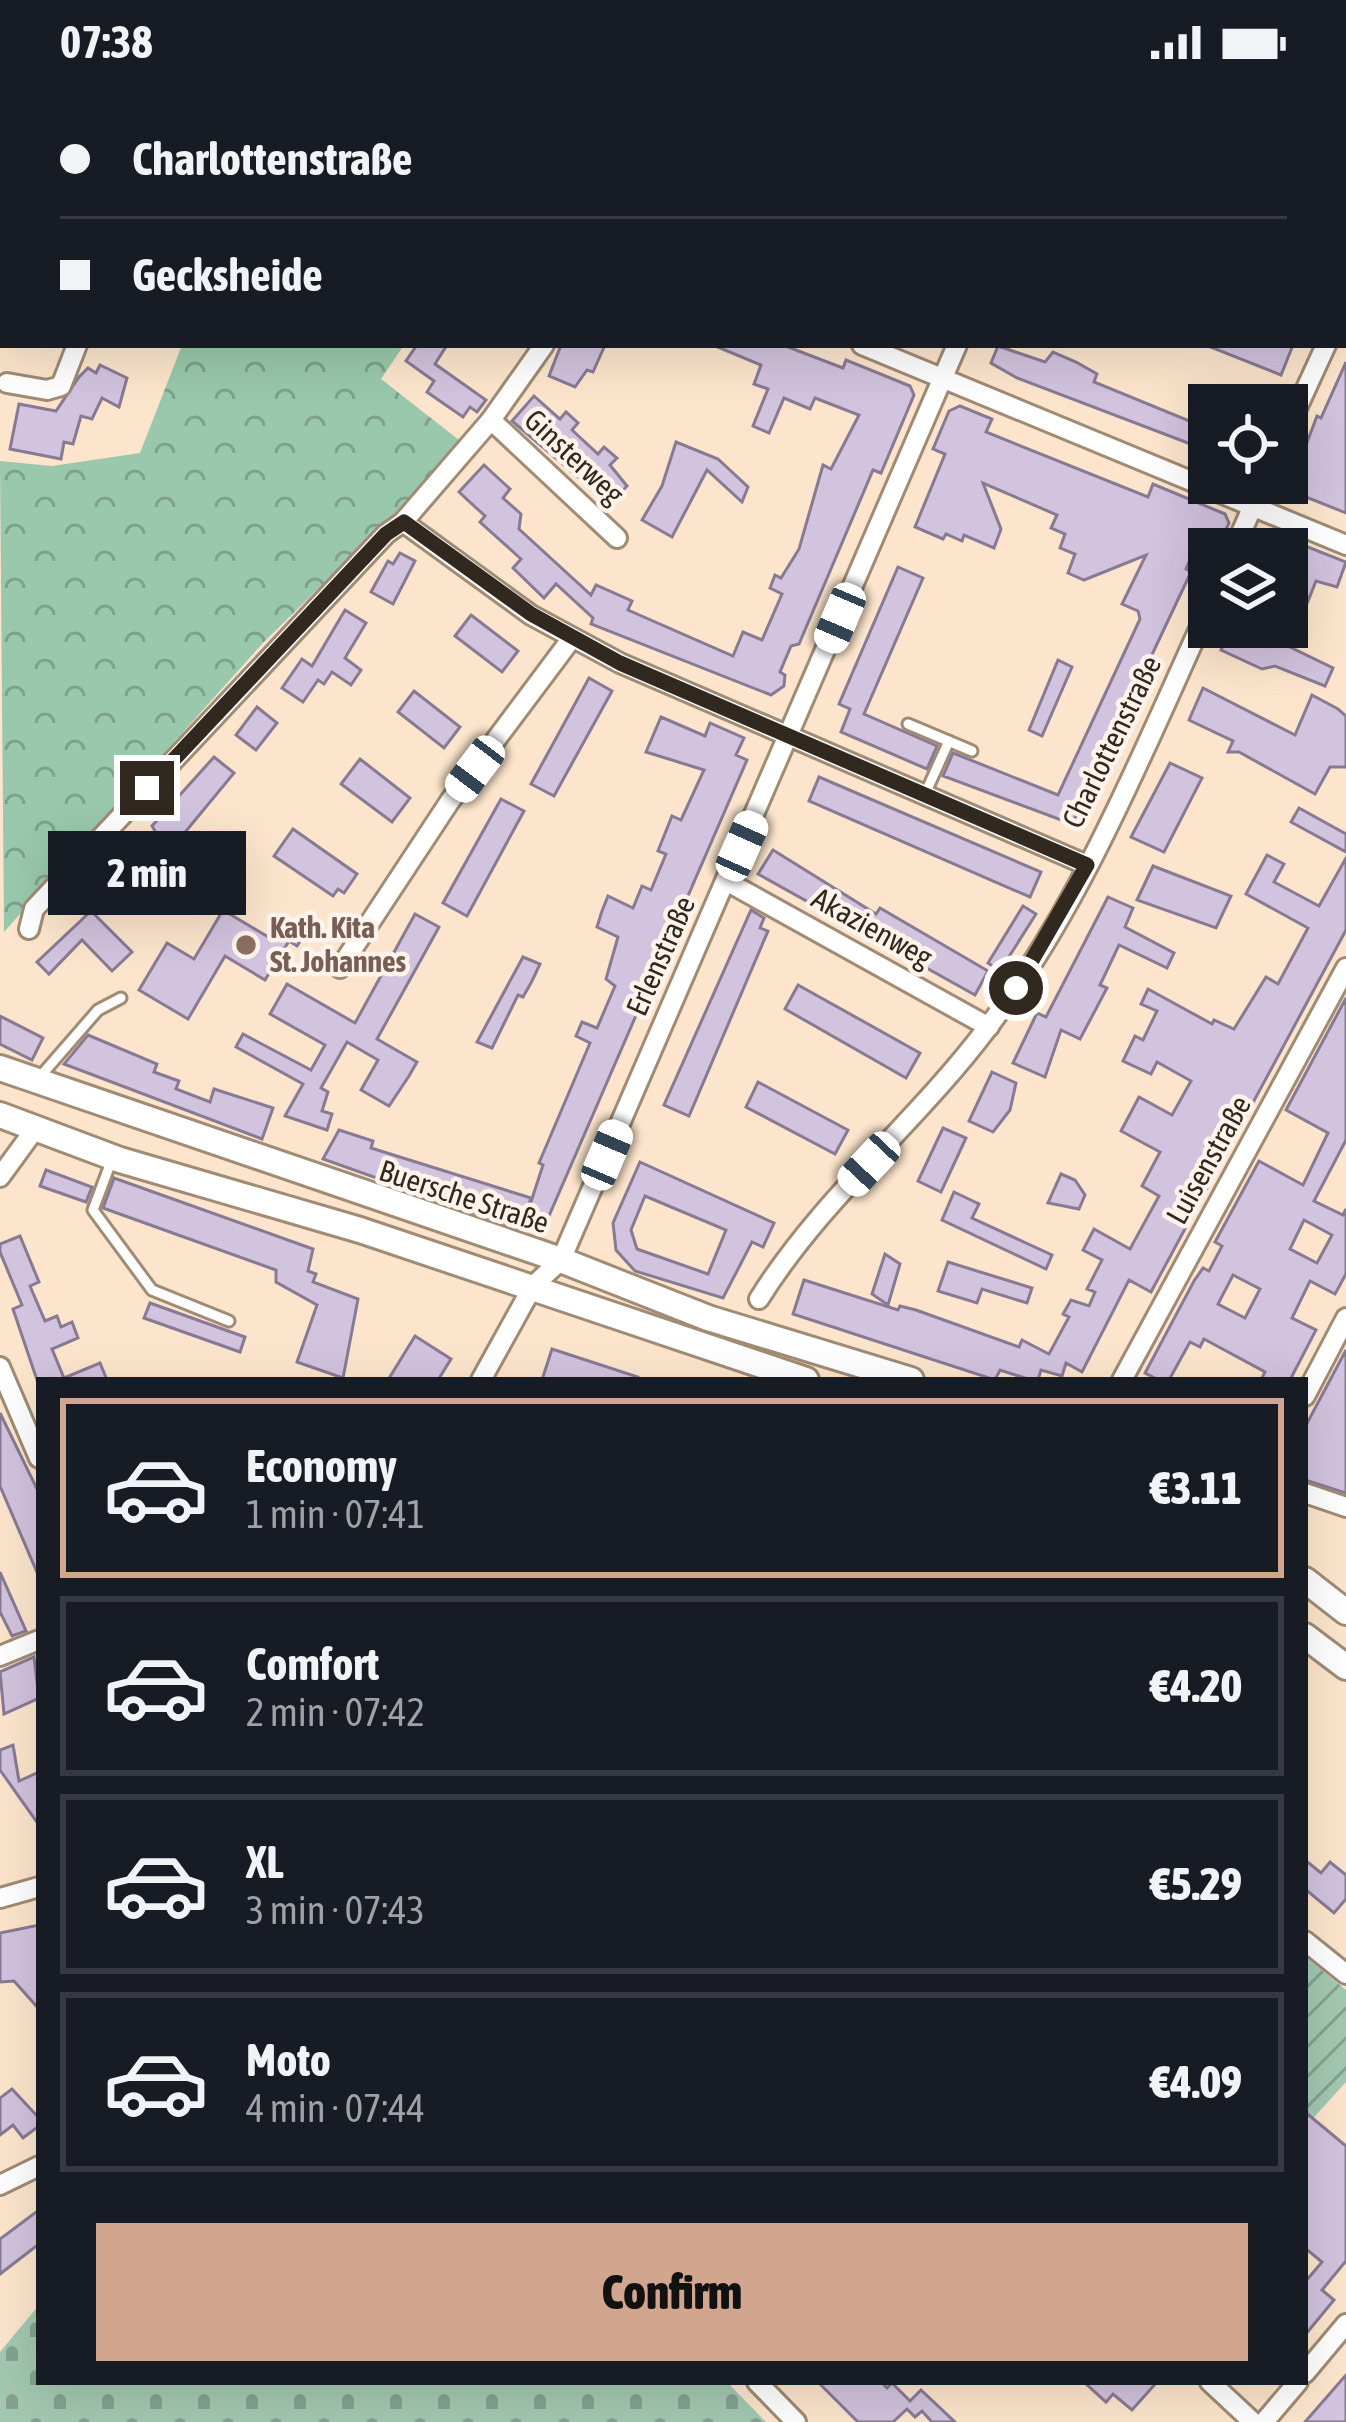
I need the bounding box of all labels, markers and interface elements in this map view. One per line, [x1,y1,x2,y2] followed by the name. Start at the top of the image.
[60,16,153,68] text: 07:38
[132,133,412,185] text: Charlottenstraße
[132,249,323,301] text: Gecksheide
[1188,384,1308,648] map controls
[1188,384,1308,504] button: locate
[518,402,631,511] street label: Ginsterweg
[1188,528,1308,648] button: layers
[809,578,871,658] car
[1055,650,1167,833] street label: Charlottenstraße
[439,729,511,809] car
[120,761,174,815] route end
[711,806,773,886] car
[48,830,246,914] callout: 2 min
[107,851,187,895] text: 2 min
[807,880,938,974] street label: Akazienweg
[619,891,701,1020] street label: Erlenstraße
[270,910,407,978] place label: Kath. Kita St. Johannes
[233,932,259,958] marker: Kath. Kita St. Johannes
[989,961,1043,1015] route start
[1159,1090,1257,1229] street label: Luisenstraße
[576,1115,638,1195] car
[831,1125,907,1203] car
[375,1153,553,1239] street label: Buersche Straße
[102,1434,210,1542] icon: car
[246,1440,397,1492] text: Economy
[1150,1462,1242,1514] text: €3.11
[246,1492,425,1536] text: 1 min · 07:41
[102,1632,210,1740] icon: car
[246,1638,379,1690] text: Comfort
[1150,1660,1242,1712] text: €4.20
[246,1690,425,1734] text: 2 min · 07:42
[102,1830,210,1938] icon: car
[246,1836,284,1888] text: XL
[1150,1858,1242,1910] text: €5.29
[246,1888,425,1932] text: 3 min · 07:43
[102,2028,210,2136] icon: car
[246,2034,331,2086] text: Moto
[1150,2056,1242,2108] text: €4.09
[246,2086,425,2130] text: 4 min · 07:44
[96,2223,1248,2361] button: Confirm

